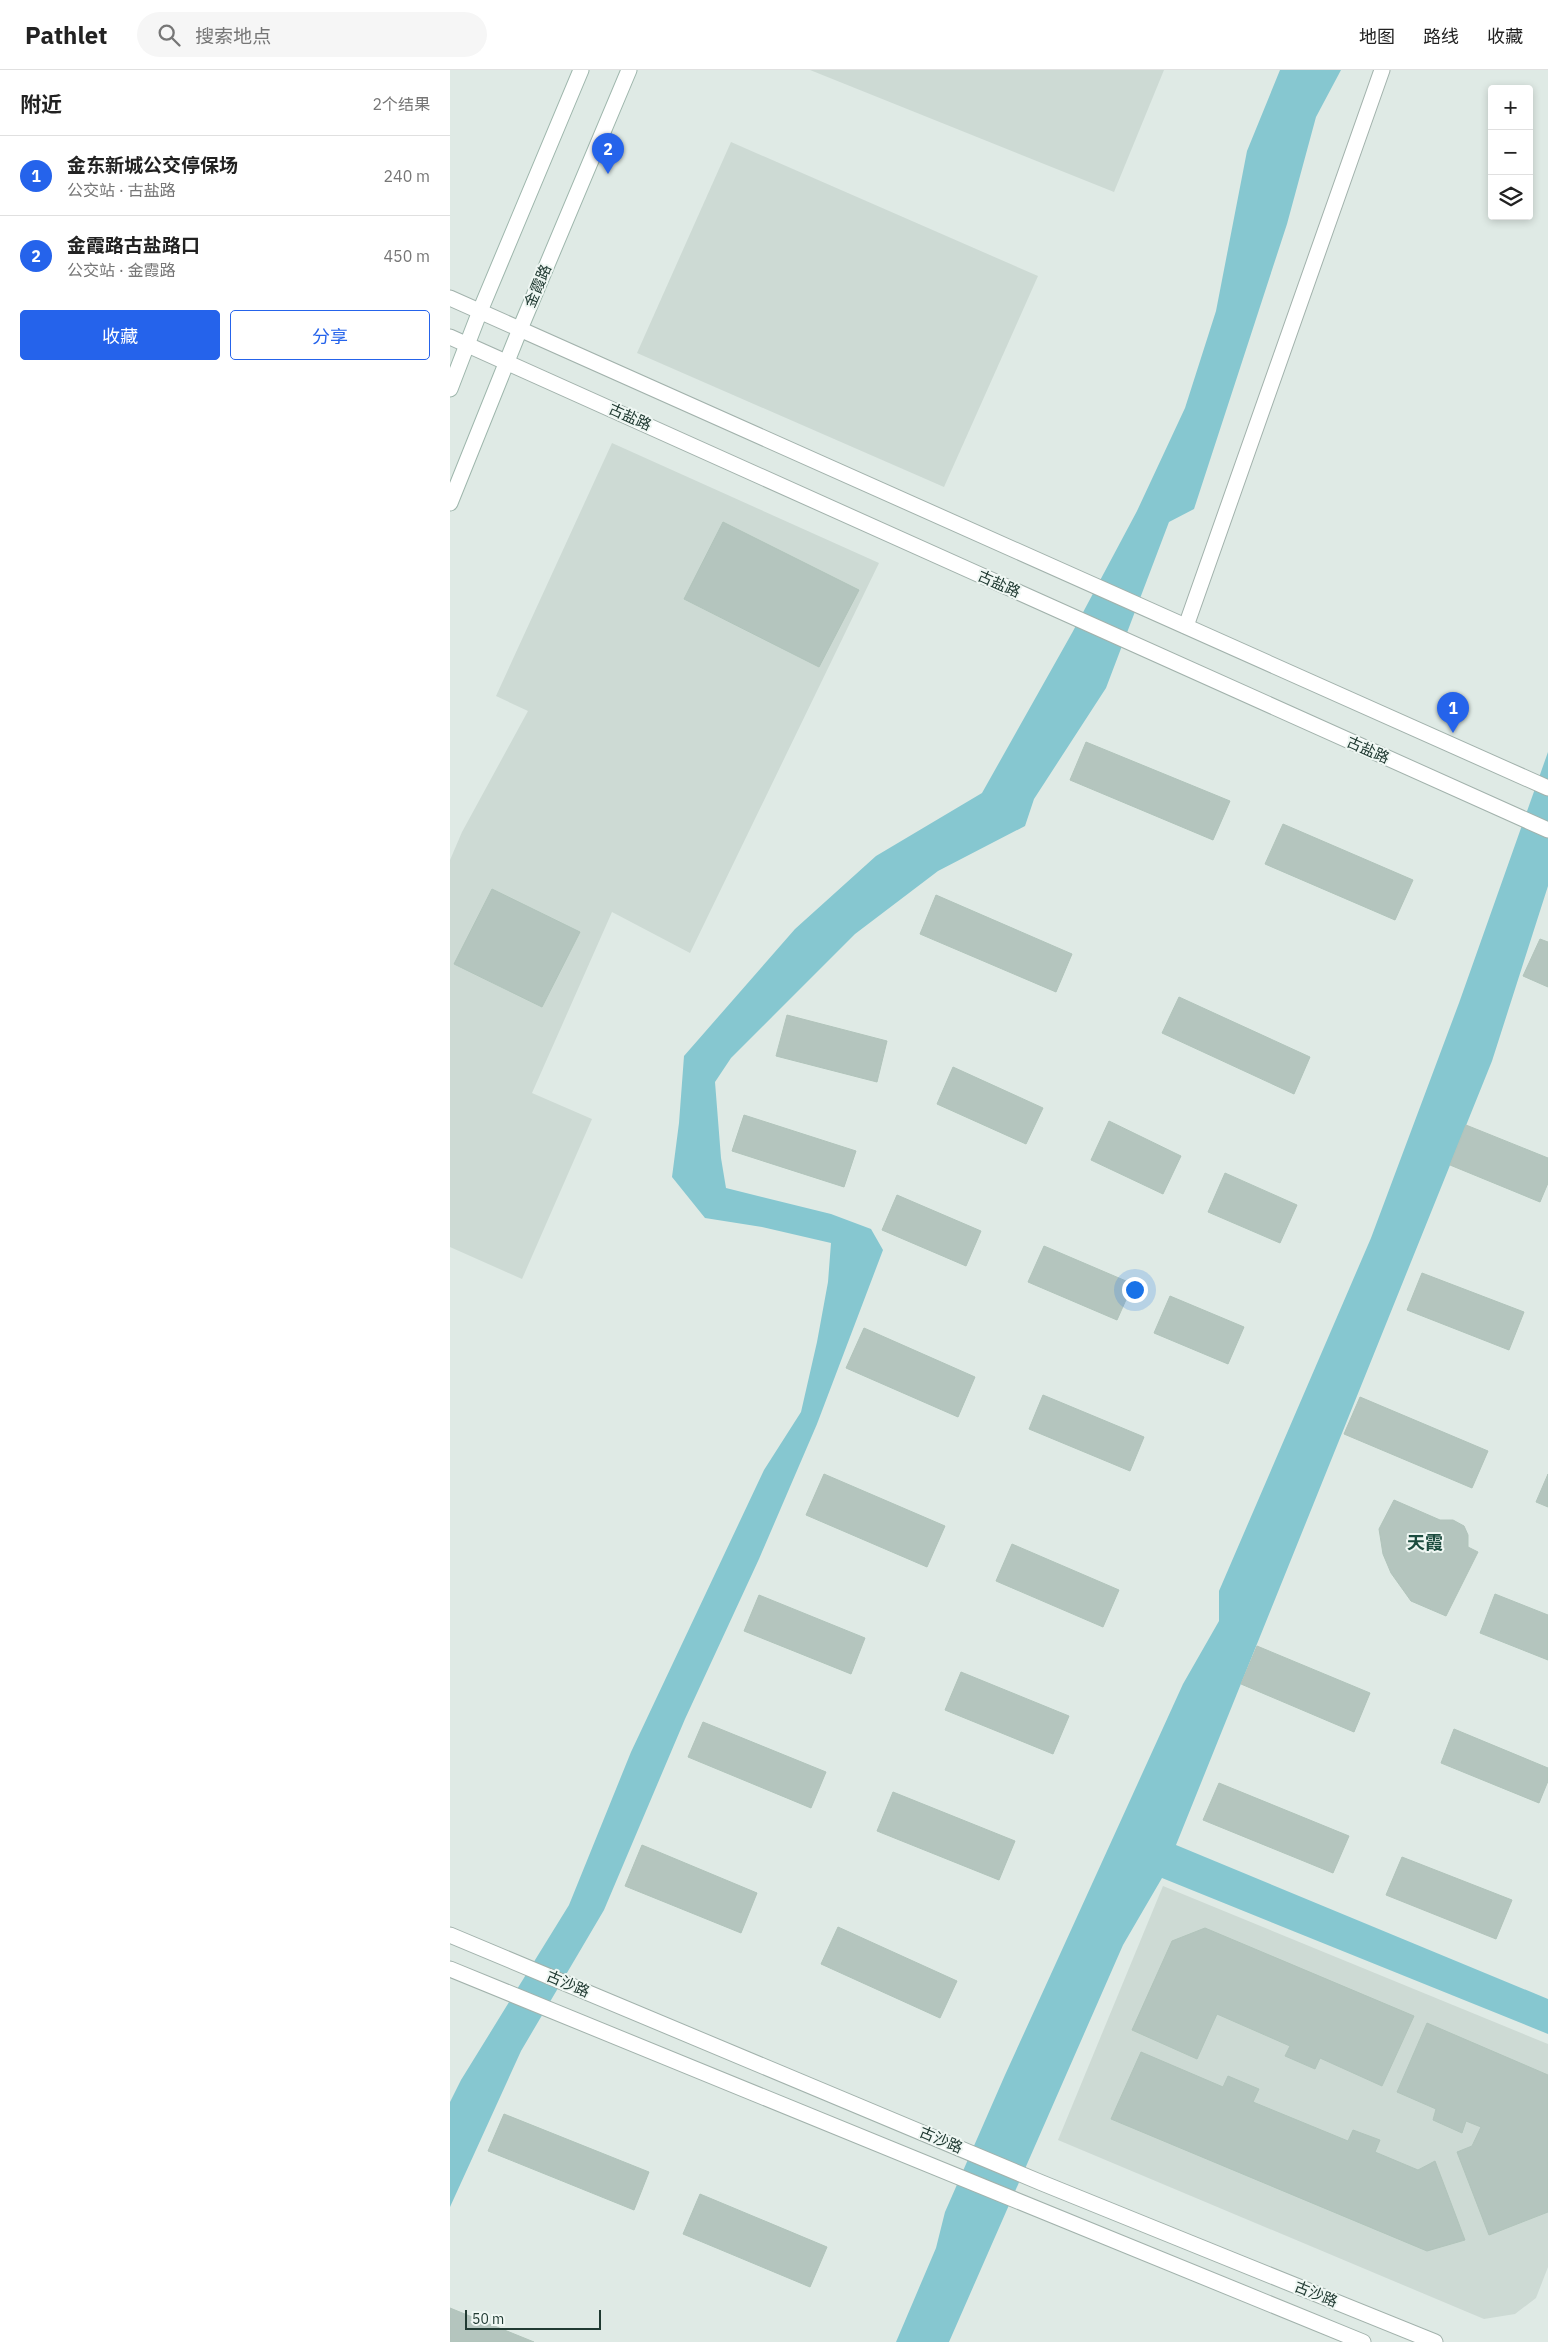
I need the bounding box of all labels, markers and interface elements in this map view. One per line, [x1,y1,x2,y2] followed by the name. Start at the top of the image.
[137,12,487,57] search box
[25,19,107,51] text: Pathlet
[155,21,183,49] icon: search
[195,24,271,48] text: 搜索地点
[1359,25,1395,48] text: 地图
[1423,25,1459,48] text: 路线
[1487,25,1523,48] text: 收藏
[1488,85,1533,220] map controls
[1488,85,1533,130] button: +
[20,90,62,118] text: 附近
[372,94,430,114] text: 2个结果
[1488,130,1533,175] button: −
[592,133,624,174] pin: 2
[67,153,238,177] text: 金东新城公交停保场
[31,166,41,186] text: 1
[383,166,430,186] text: 240 m
[1488,175,1533,220] button: layers
[67,180,176,200] text: 公交站 · 古盐路
[67,233,200,257] text: 金霞路古盐路口
[31,246,41,266] text: 2
[383,246,430,266] text: 450 m
[67,260,176,280] text: 公交站 · 金霞路
[520,261,555,310] street label: 金霞路
[20,310,220,360] button: 收藏
[230,310,430,360] button: 分享
[606,399,655,434] street label: 古盐路
[975,566,1024,601] street label: 古盐路
[1437,692,1469,733] pin: 1
[1344,732,1393,767] street label: 古盐路
[1122,1277,1148,1303] your location
[1407,1531,1443,1554] district label: 天霞
[544,1966,593,2001] street label: 古沙路
[917,2122,966,2157] street label: 古沙路
[1292,2276,1341,2311] street label: 古沙路
[465,2307,601,2330] scale bar
[472,2310,504,2328] text: 50 m

